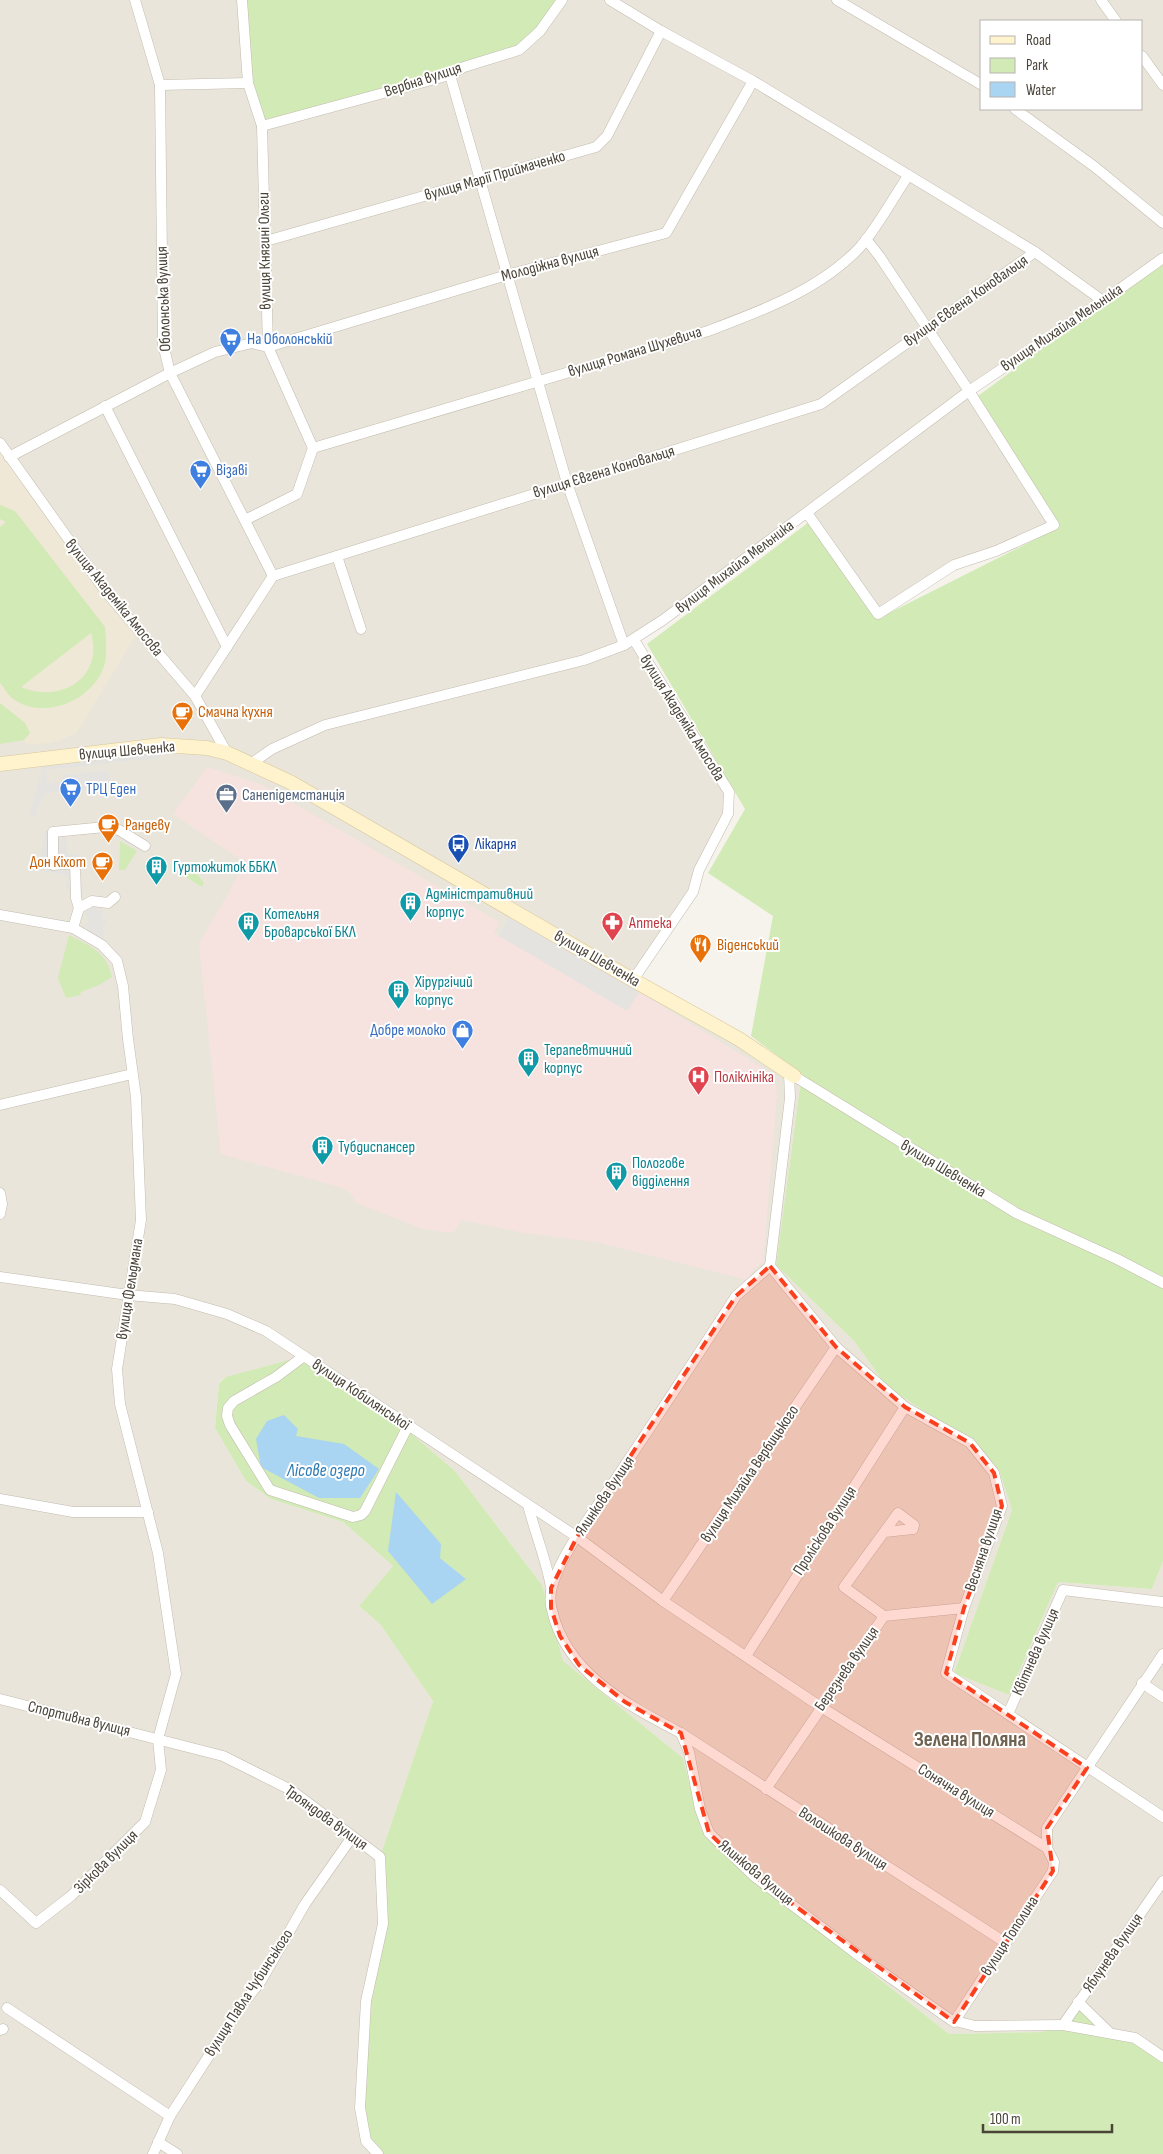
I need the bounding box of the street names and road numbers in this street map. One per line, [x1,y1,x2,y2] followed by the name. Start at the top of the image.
[382,59,464,101] street label: Вербна вулиця
[422,147,568,205] street label: вулиця Марії Приймаченко
[254,192,276,310] street label: вулиця Княгині Ольги
[499,242,601,286] street label: Молодіжна вулиця
[153,246,175,352] street label: Оболонська вулиця
[900,251,1032,351] street label: вулиця Євгена Коновальця
[997,280,1127,376] street label: вулиця Михайла Мельника
[566,323,704,381] street label: вулиця Романа Шухевича
[531,441,677,503] street label: вулиця Євгена Коновальця
[672,516,798,618] street label: вулиця Михайла Мельника
[61,536,167,660] street label: вулиця Академіка Амосова
[635,651,729,785] street label: вулиця Академіка Амосова
[78,737,176,765] street label: вулиця Шевченка
[551,927,643,991] street label: вулиця Шевченка
[897,1136,989,1202] street label: вулиця Шевченка
[113,1237,147,1341] street label: вулиця Фельдмана
[308,1355,415,1435] street label: вулиця Кобилянської
[697,1402,803,1546] street label: вулиця Михайла Вербицького
[571,1452,639,1540] street label: Ялинкова вулиця
[789,1483,861,1579] street label: Проліскова вулиця
[961,1506,1007,1594] street label: Весняна вулиця
[1008,1605,1064,1699] street label: Квітнева вулиця
[811,1623,883,1715] street label: Березнева вулиця
[26,1697,132,1741] street label: Спортивна вулиця
[914,1760,998,1822] street label: Сонячна вулиця
[281,1781,371,1855] street label: Трояндова вулиця
[795,1803,891,1875] street label: Волошкова вулиця
[70,1826,142,1898] street label: Зіркова вулиця
[715,1836,797,1910] street label: Ялинкова вулиця
[977,1893,1043,1979] street label: вулиця Тополина
[1079,1910,1147,1996] street label: Яблунева вулиця
[201,1926,297,2060] street label: вулиця Павла Чубинського

